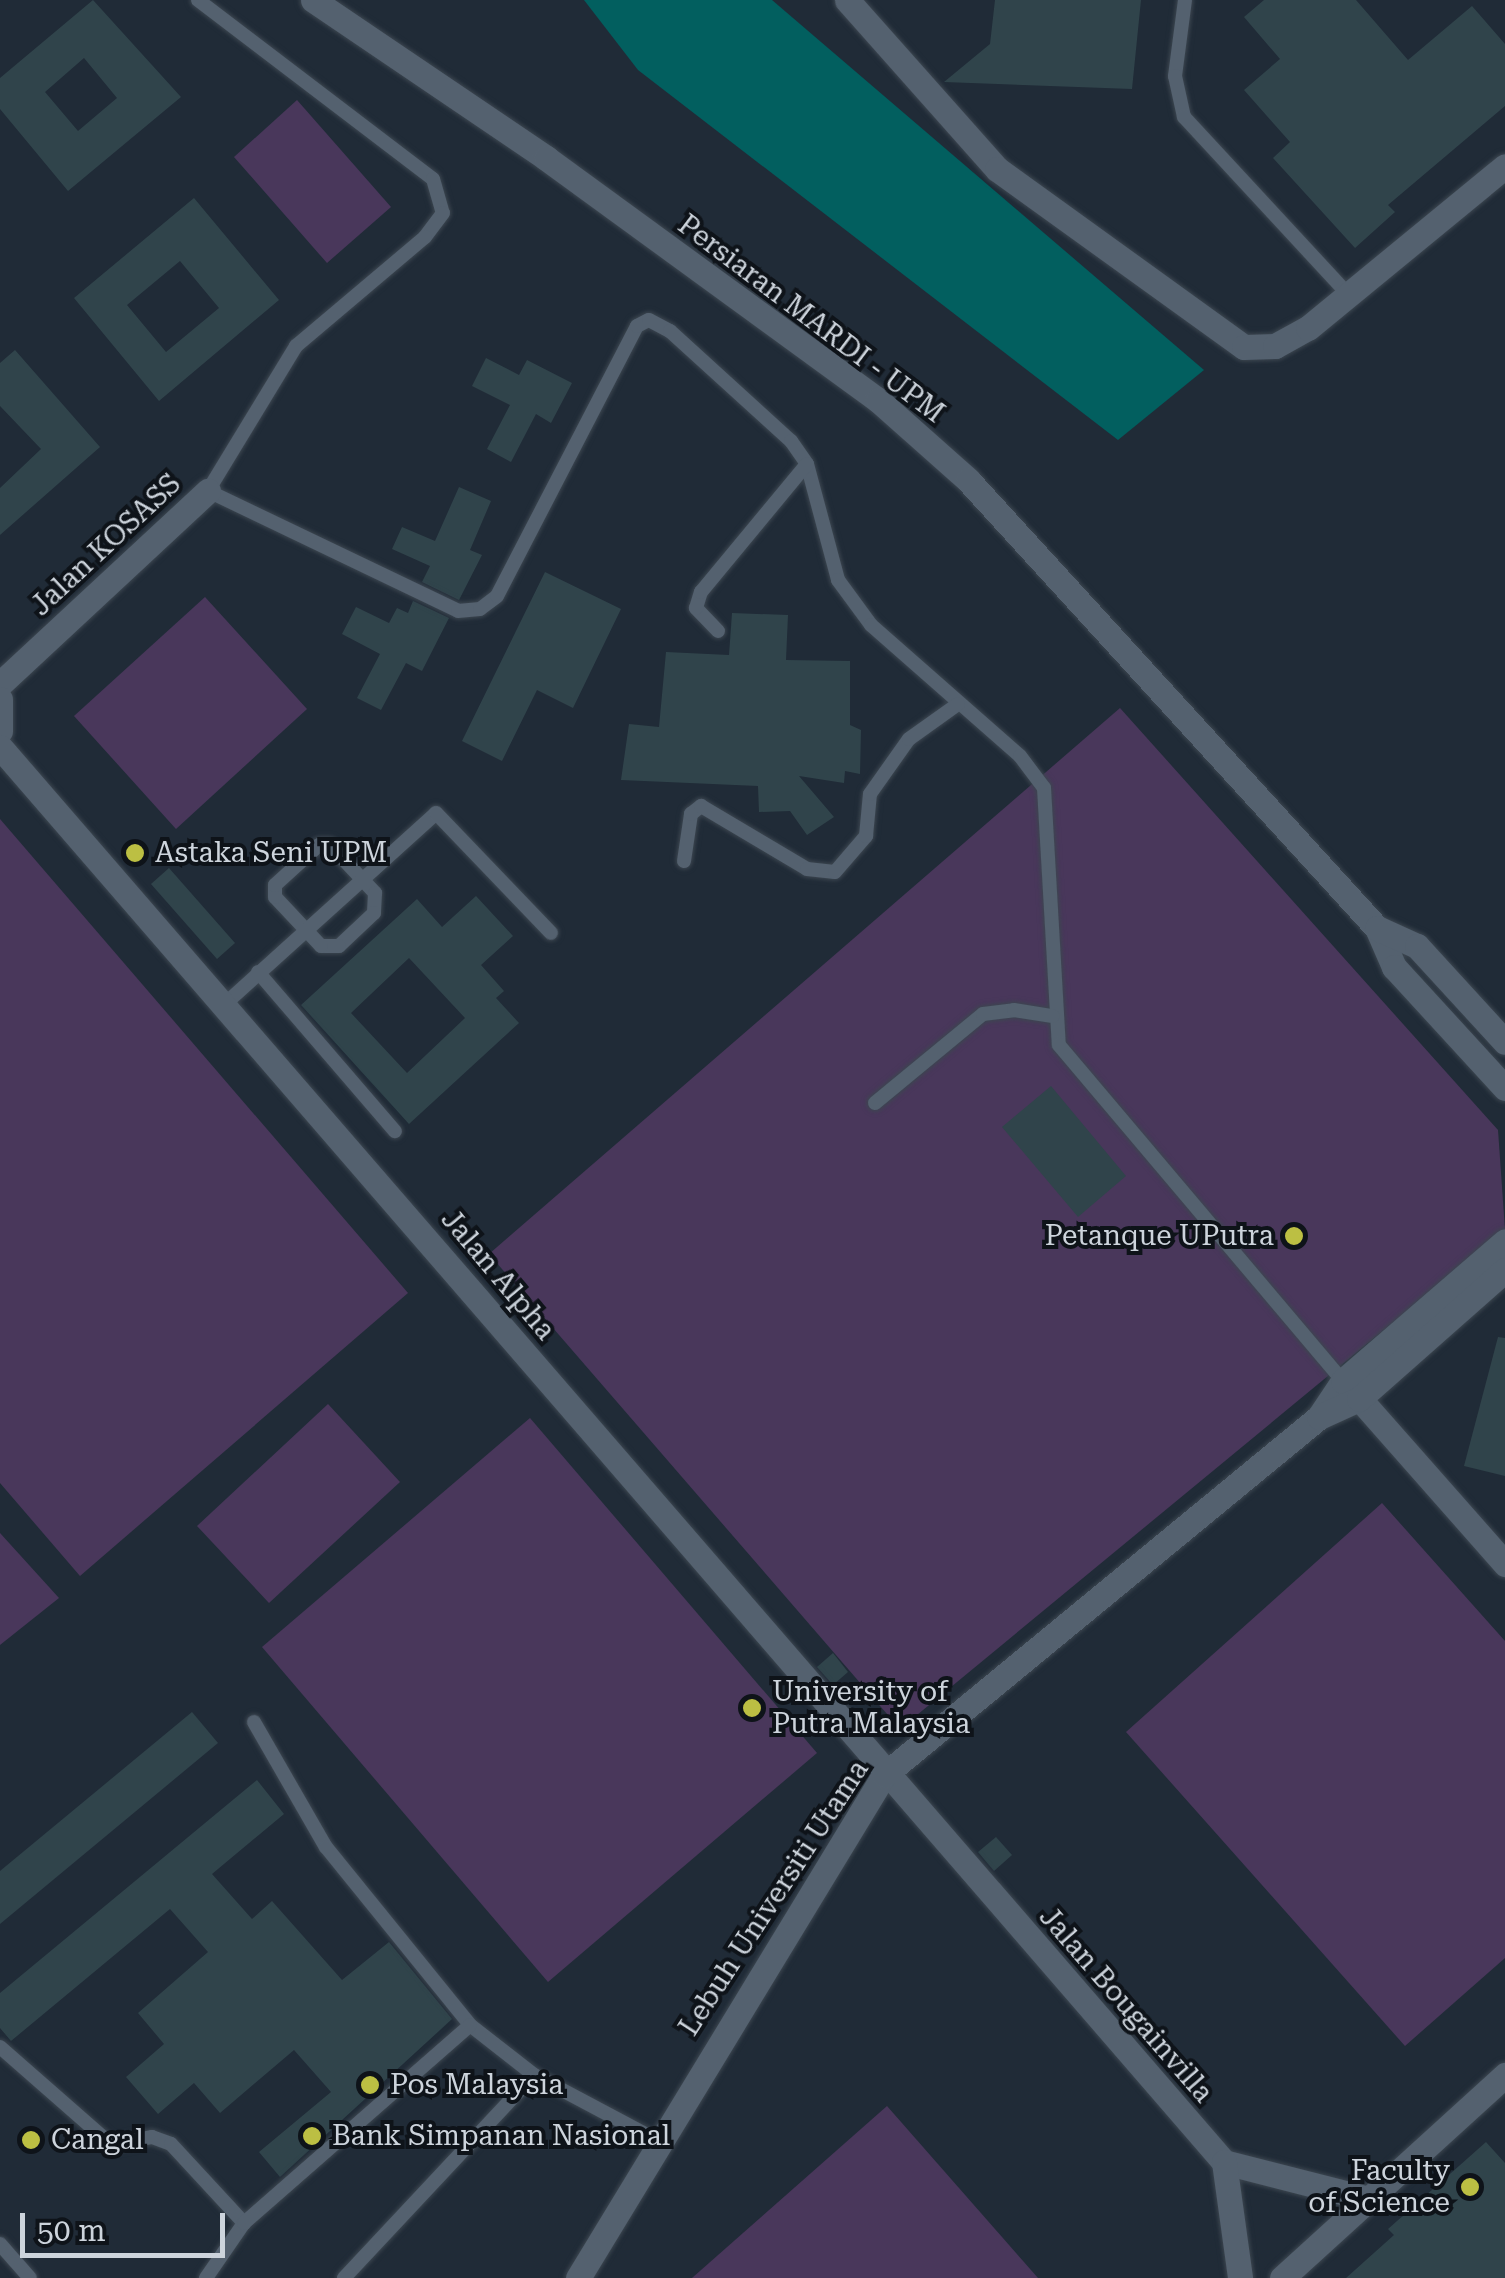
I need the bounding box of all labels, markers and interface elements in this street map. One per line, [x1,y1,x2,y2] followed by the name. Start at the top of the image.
[671,208,951,430] street label: Persiaran MARDI - UPM
[24,467,188,623] street label: Jalan KOSASS
[155,836,387,870] place label: Astaka Seni UPM
[124,842,146,864] marker: Astaka Seni UPM
[434,1203,562,1347] street label: Jalan Alpha
[1045,1219,1274,1253] place label: Petanque UPutra
[1283,1225,1305,1247] marker: Petanque UPutra
[772,1675,970,1741] place label: University of Putra Malaysia
[741,1697,763,1719] marker: University of Putra Malaysia
[672,1754,876,2042] street label: Lebuh Universiti Utama
[1032,1900,1220,2110] street label: Jalan Bougainvilla
[390,2068,563,2102] place label: Pos Malaysia
[359,2074,381,2096] marker: Pos Malaysia
[332,2119,670,2153] place label: Bank Simpanan Nasional
[51,2123,144,2157] place label: Cangal
[301,2125,323,2147] marker: Bank Simpanan Nasional
[20,2129,42,2151] marker: Cangal
[1308,2154,1450,2220] place label: Faculty of Science
[1459,2176,1481,2198] marker: Faculty of Science
[25,2193,230,2255] scale bar
[37,2213,106,2248] text: 50 m

